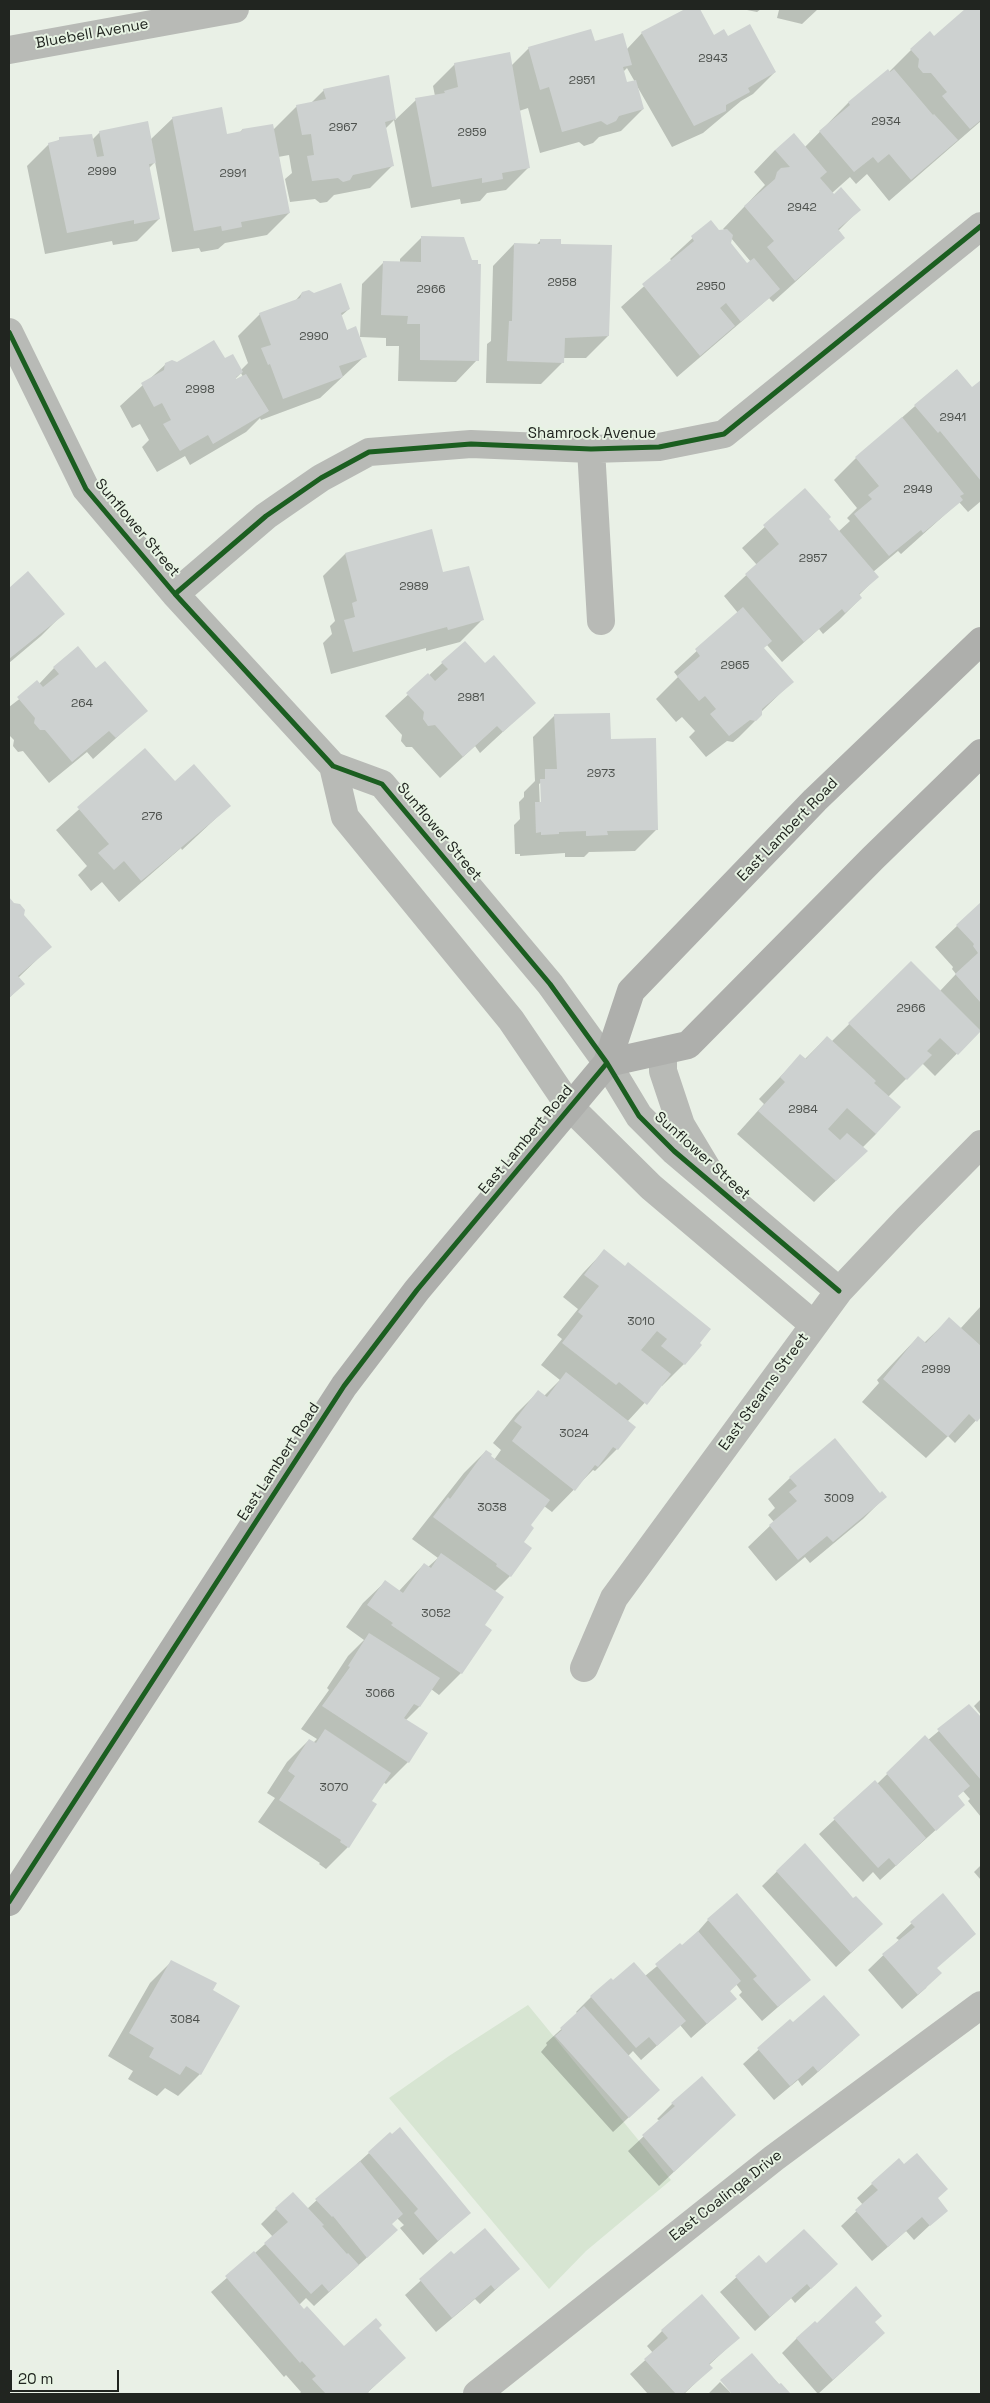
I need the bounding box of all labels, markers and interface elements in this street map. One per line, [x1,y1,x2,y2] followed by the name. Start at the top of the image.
[34,15,150,53] street label: Bluebell Avenue
[698,52,728,66] house number: 2943
[569,74,595,88] house number: 2951
[871,115,901,129] house number: 2934
[329,121,357,135] house number: 2967
[457,126,487,140] house number: 2959
[87,165,117,179] house number: 2999
[220,167,246,181] house number: 2991
[787,201,817,215] house number: 2942
[547,276,577,290] house number: 2958
[696,280,726,294] house number: 2950
[416,283,446,297] house number: 2966
[299,330,329,344] house number: 2990
[185,383,215,397] house number: 2998
[940,411,966,425] house number: 2941
[528,425,656,443] street label: Shamrock Avenue
[91,475,183,581] street label: Sunflower Street
[903,483,933,497] house number: 2949
[799,552,827,566] house number: 2957
[399,580,429,594] house number: 2989
[720,659,750,673] house number: 2965
[457,691,485,705] house number: 2981
[71,697,93,711] house number: 264
[587,767,615,781] house number: 2973
[734,774,842,886] street label: East Lambert Road
[393,779,485,885] street label: Sunflower Street
[141,810,163,824] house number: 276
[896,1002,926,1016] house number: 2966
[475,1082,577,1198] street label: East Lambert Road
[788,1103,818,1117] house number: 2984
[650,1108,754,1204] street label: Sunflower Street
[627,1315,655,1329] house number: 3010
[715,1330,813,1454] street label: East Stearns Street
[921,1363,951,1377] house number: 2999
[234,1400,324,1524] street label: East Lambert Road
[559,1427,589,1441] house number: 3024
[824,1492,854,1506] house number: 3009
[477,1501,507,1515] house number: 3038
[421,1607,451,1621] house number: 3052
[365,1687,395,1701] house number: 3066
[319,1781,349,1795] house number: 3070
[170,2013,200,2027] house number: 3084
[666,2147,786,2245] street label: East Coalinga Drive
[12,2360,121,2392] scale bar
[18,2369,53,2388] text: 20 m

